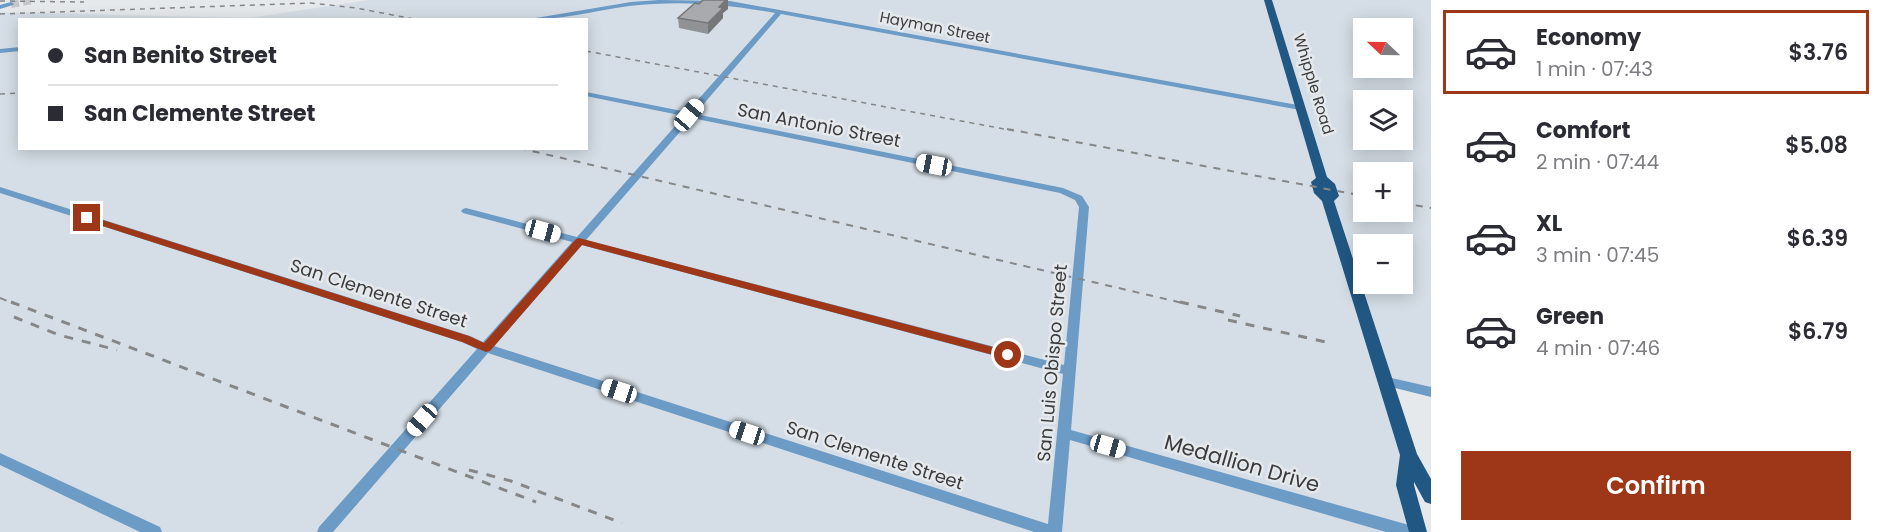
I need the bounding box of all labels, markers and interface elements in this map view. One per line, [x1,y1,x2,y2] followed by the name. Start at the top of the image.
[878,6,992,48] street label: Hayman Street
[1353,18,1413,78] north arrow
[1353,18,1413,294] map controls
[1536,22,1641,53] text: Economy
[1464,25,1518,79] icon: car
[1289,31,1339,137] street label: Whipple Road
[1789,37,1848,68] text: $3.76
[84,40,277,71] text: San Benito Street
[1536,55,1653,83] text: 1 min · 07:43
[1353,90,1413,150] button: layers
[671,95,707,135] car
[735,97,903,153] street label: San Antonio Street
[84,98,316,129] text: San Clemente Street
[1536,115,1630,146] text: Comfort
[1464,118,1518,172] icon: car
[1785,130,1848,161] text: $5.08
[1536,148,1659,176] text: 2 min · 07:44
[915,153,953,177] car
[1353,162,1413,222] button: +
[73,204,100,231] route end
[1536,208,1562,239] text: XL
[1464,211,1518,265] icon: car
[523,218,563,244] car
[1787,223,1848,254] text: $6.39
[1353,234,1413,294] button: −
[1536,241,1659,269] text: 3 min · 07:45
[287,253,471,333] street label: San Clemente Street
[1031,263,1073,463] street label: San Luis Obispo Street
[1536,301,1604,332] text: Green
[1464,304,1518,358] icon: car
[1788,316,1848,347] text: $6.79
[1536,334,1660,362] text: 4 min · 07:46
[994,341,1021,368] route start
[599,377,639,405] car
[403,401,441,439] car
[783,415,967,495] street label: San Clemente Street
[727,419,767,447] car
[1161,427,1323,499] street label: Medallion Drive
[1088,432,1128,460] car
[1461,451,1851,520] button: Confirm

